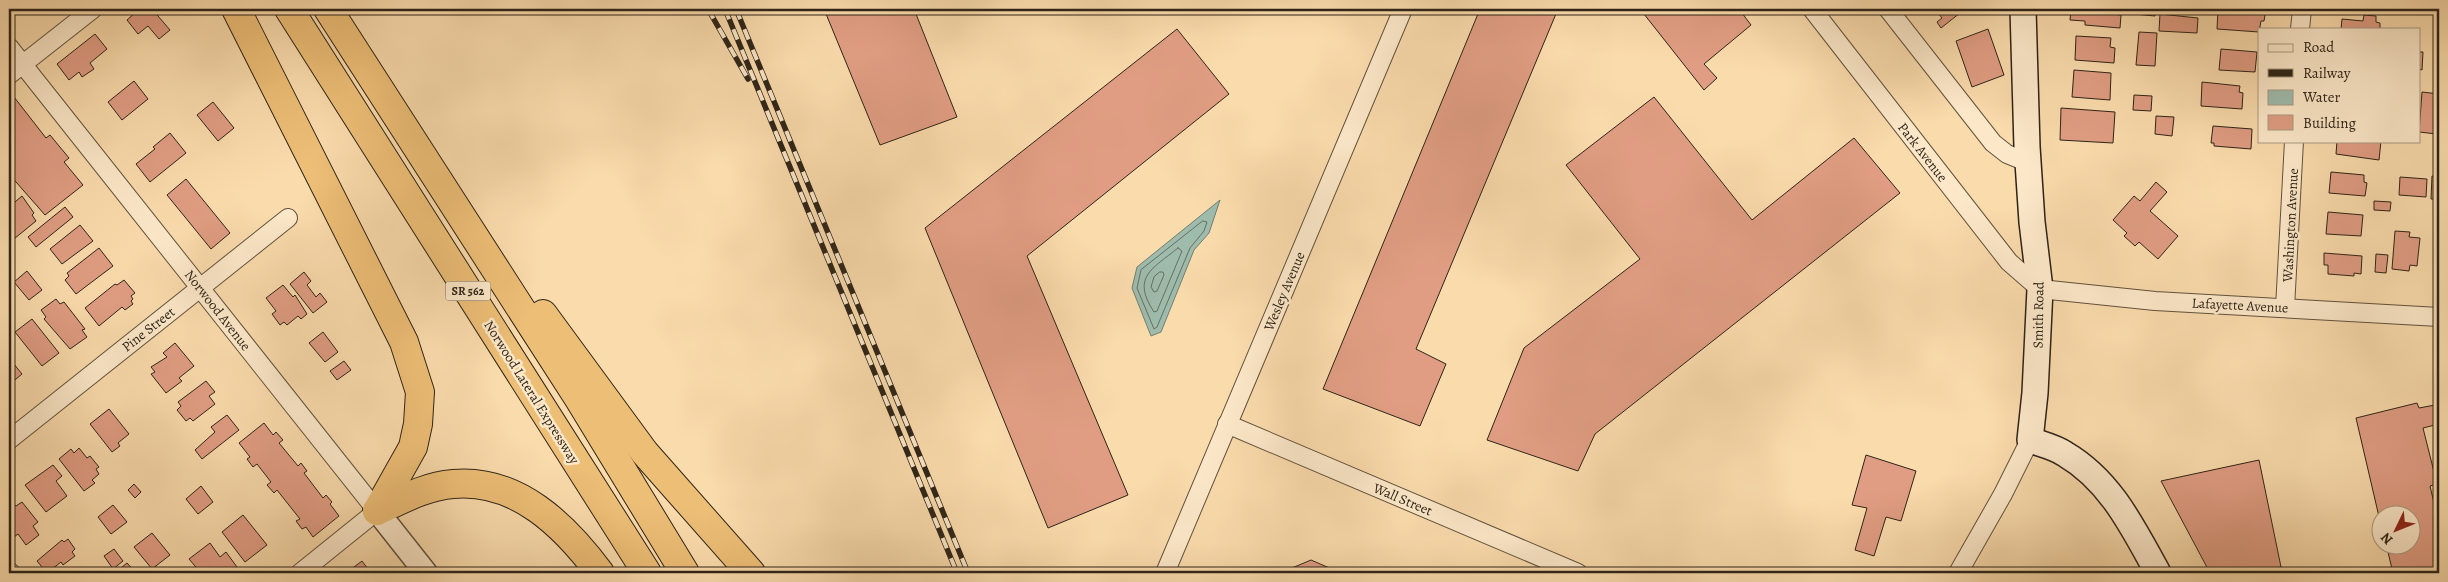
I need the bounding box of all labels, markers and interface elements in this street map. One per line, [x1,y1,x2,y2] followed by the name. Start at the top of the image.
[2258,28,2420,142] legend
[2303,37,2335,57] text: Road
[2303,63,2351,83] text: Railway
[2302,87,2340,107] text: Water
[2303,113,2356,133] text: Building
[1893,119,1952,186] street label: Park Avenue
[2278,168,2303,283] street label: Washington Avenue
[1259,249,1310,335] street label: Wesley Avenue
[180,266,255,355] street label: Norwood Avenue
[2028,281,2049,349] street label: Smith Road
[446,282,490,300] road number: SR 562
[2191,293,2289,318] street label: Lafayette Avenue
[118,302,179,356] street label: Pine Street
[480,317,584,468] street label: Norwood Lateral Expressway
[1369,478,1436,521] street label: Wall Street
[2370,504,2420,554] north arrow
[2376,528,2397,549] text: N

